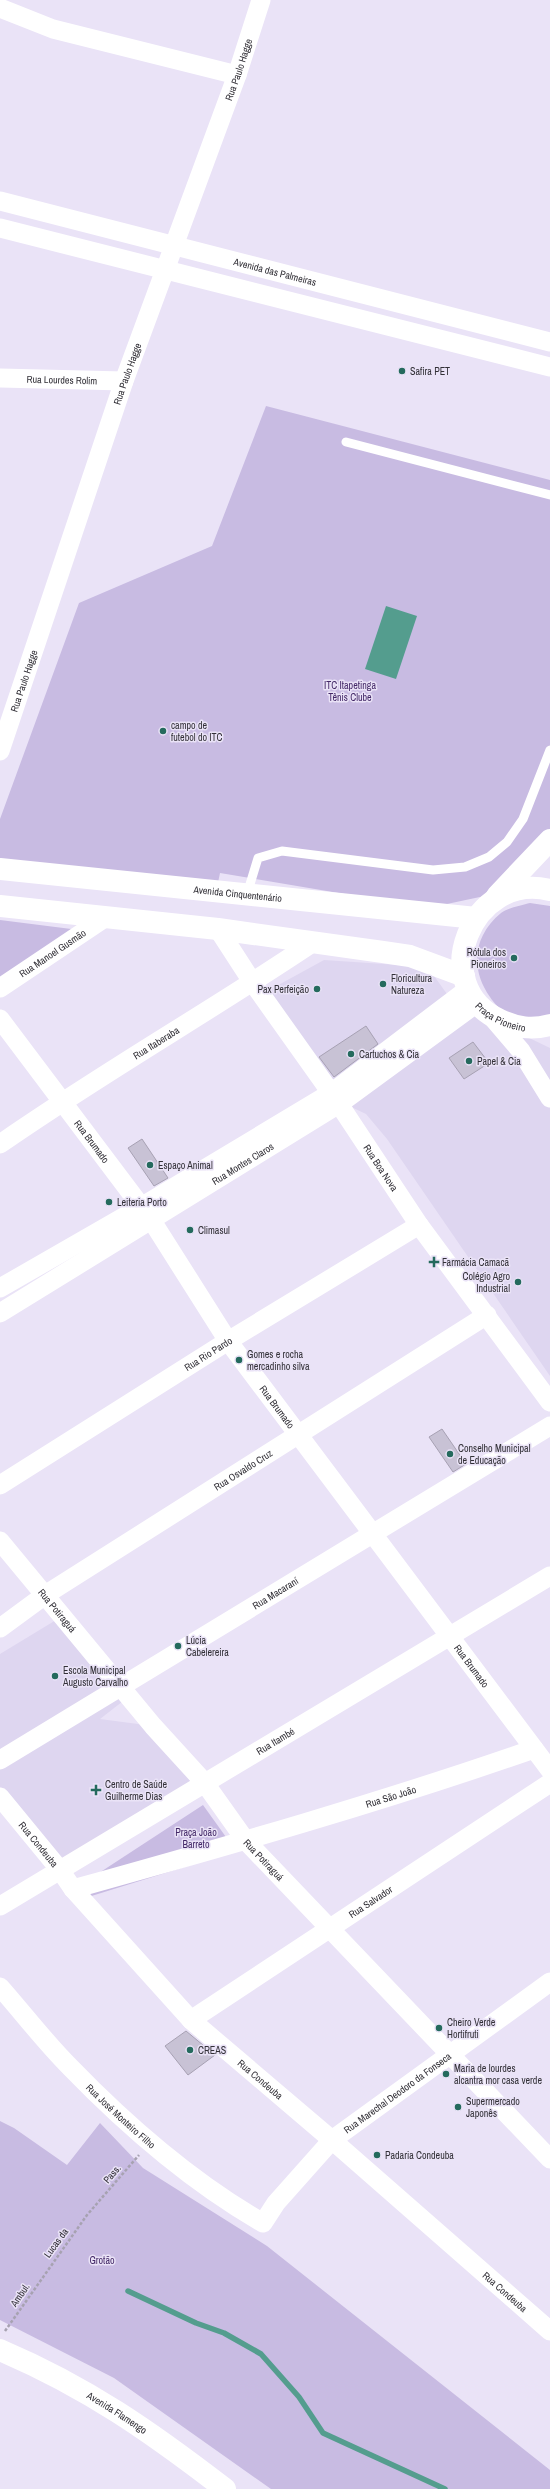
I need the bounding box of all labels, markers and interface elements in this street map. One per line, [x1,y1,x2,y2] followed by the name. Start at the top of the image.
[222,36,255,102] street label: Rua Paulo Hagge
[231,254,318,288] street label: Avenida das Palmeiras
[110,341,144,406] street label: Rua Paulo Hagge
[410,365,450,378] place label: Safira PET
[397,366,407,376] marker: Safira PET
[26,372,98,387] street label: Rua Lourdes Rolim
[7,648,40,714] street label: Rua Paulo Hagge
[324,679,376,704] park label: ITC Itapetinga Tênis Clube
[171,719,223,744] place label: campo de futebol do ITC
[158,726,168,736] marker: campo de futebol do ITC
[192,882,283,905] street label: Avenida Cinquentenário
[17,926,89,980] street label: Rua Manoel Gusmão
[467,946,506,971] place label: Rótula dos Pioneiros
[509,953,519,963] marker: Rótula dos Pioneiros
[391,972,432,997] place label: Floricultura Natureza
[378,979,388,989] marker: Floricultura Natureza
[257,983,309,996] place label: Pax Perfeição
[312,984,322,994] marker: Pax Perfeição
[473,999,527,1034] street label: Praça Pioneiro
[130,1023,182,1062] street label: Rua Itaberaba
[359,1048,420,1061] place label: Cartuchos & Cia
[346,1049,356,1059] marker: Cartuchos & Cia
[477,1055,521,1068] place label: Papel & Cia
[464,1056,474,1066] marker: Papel & Cia
[72,1117,113,1166] street label: Rua Brumado
[209,1139,276,1187] street label: Rua Montes Claros
[361,1142,401,1194] street label: Rua Boa Nova
[158,1159,213,1172] place label: Espaço Animal
[145,1160,155,1170] marker: Espaço Animal
[117,1196,167,1209] place label: Leiteria Porto
[104,1197,114,1207] marker: Leiteria Porto
[198,1224,230,1237] place label: Climasul
[185,1225,195,1235] marker: Climasul
[442,1256,509,1269] place label: Farmácia Camacã
[429,1257,439,1267] marker: Farmácia Camacã
[463,1270,510,1295] place label: Colégio Agro Industrial
[513,1277,523,1287] marker: Colégio Agro Industrial
[182,1333,235,1374] street label: Rua Rio Pardo
[247,1348,310,1373] place label: Gomes e rocha mercadinho silva
[234,1355,244,1365] marker: Gomes e rocha mercadinho silva
[257,1383,298,1431] street label: Rua Brumado
[458,1442,531,1467] place label: Conselho Municipal de Educação
[211,1446,275,1493] street label: Rua Osvaldo Cruz
[445,1449,455,1459] marker: Conselho Municipal de Educação
[250,1574,301,1612] street label: Rua Macaraní
[35,1586,80,1635] street label: Rua Potiraguá
[186,1634,229,1659] place label: Lúcia Cabelereira
[173,1641,183,1651] marker: Lúcia Cabelereira
[451,1642,492,1690] street label: Rua Brumado
[62,1664,129,1689] place label: Escola Municipal Augusto Carvalho
[50,1671,60,1681] marker: Escola Municipal Augusto Carvalho
[254,1724,297,1757] street label: Rua Itambé
[105,1778,167,1803] place label: Centro de Saúde Guilherme Dias
[364,1782,418,1810] street label: Rua São João
[90,1784,102,1796] marker: Centro de Saúde Guilherme Dias
[16,1819,62,1870] street label: Rua Condeuba
[175,1826,217,1851] park label: Praça João Barreto
[241,1836,287,1884] street label: Rua Potiraguá
[346,1882,395,1921] street label: Rua Salvador
[447,2016,496,2041] place label: Cheiro Verde Hortifruti
[434,2023,444,2033] marker: Cheiro Verde Hortifruti
[198,2044,227,2057] place label: CREAS
[185,2045,195,2055] marker: CREAS
[341,2049,454,2136] street label: Rua Marechal Deodoro da Fonseca
[235,2056,286,2102] street label: Rua Condeuba
[454,2062,542,2087] place label: Maria de lourdes alcantra mor casa verde
[441,2069,451,2079] marker: Maria de lourdes alcantra mor casa verde
[84,2081,159,2151] street label: Rua José Monteiro Filho
[466,2095,520,2120] place label: Supermercado Japonês
[453,2102,463,2112] marker: Supermercado Japonês
[385,2149,454,2162] place label: Padaria Condeuba
[372,2150,382,2160] marker: Padaria Condeuba
[100,2162,124,2186] street label: Pass.
[41,2225,71,2260] street label: Lucas da
[89,2254,115,2267] park label: Grotão
[480,2269,530,2315] street label: Rua Condeuba
[7,2281,33,2310] street label: Ambul.
[84,2388,150,2437] street label: Avenida Flamengo

